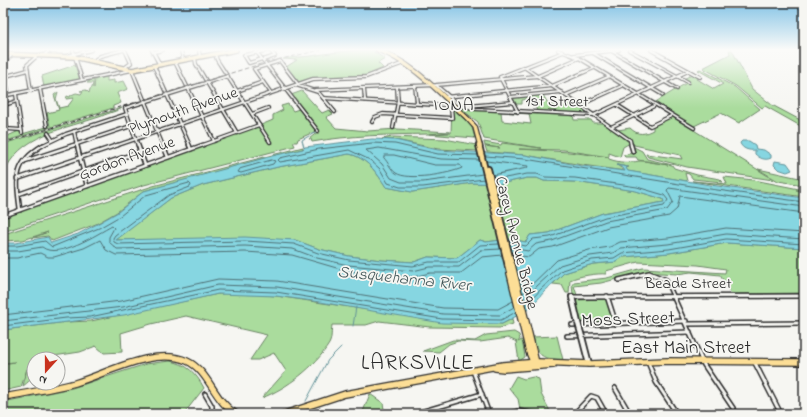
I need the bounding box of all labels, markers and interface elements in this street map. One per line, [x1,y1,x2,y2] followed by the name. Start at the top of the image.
[125,81,242,141] street label: Plymouth Avenue
[525,89,589,115] street label: 1st Street
[433,93,475,118] district label: IONA
[76,130,179,187] street label: Gordon Avenue
[488,174,544,313] street label: Carey Avenue Bridge
[336,260,474,299] water label: Susquehanna River
[643,272,732,296] street label: Beade Street
[581,305,676,335] street label: Moss Street
[621,335,752,362] street label: East Main Street
[361,348,475,380] district label: LARKSVILLE
[26,351,66,391] north arrow
[36,371,49,388] text: N

